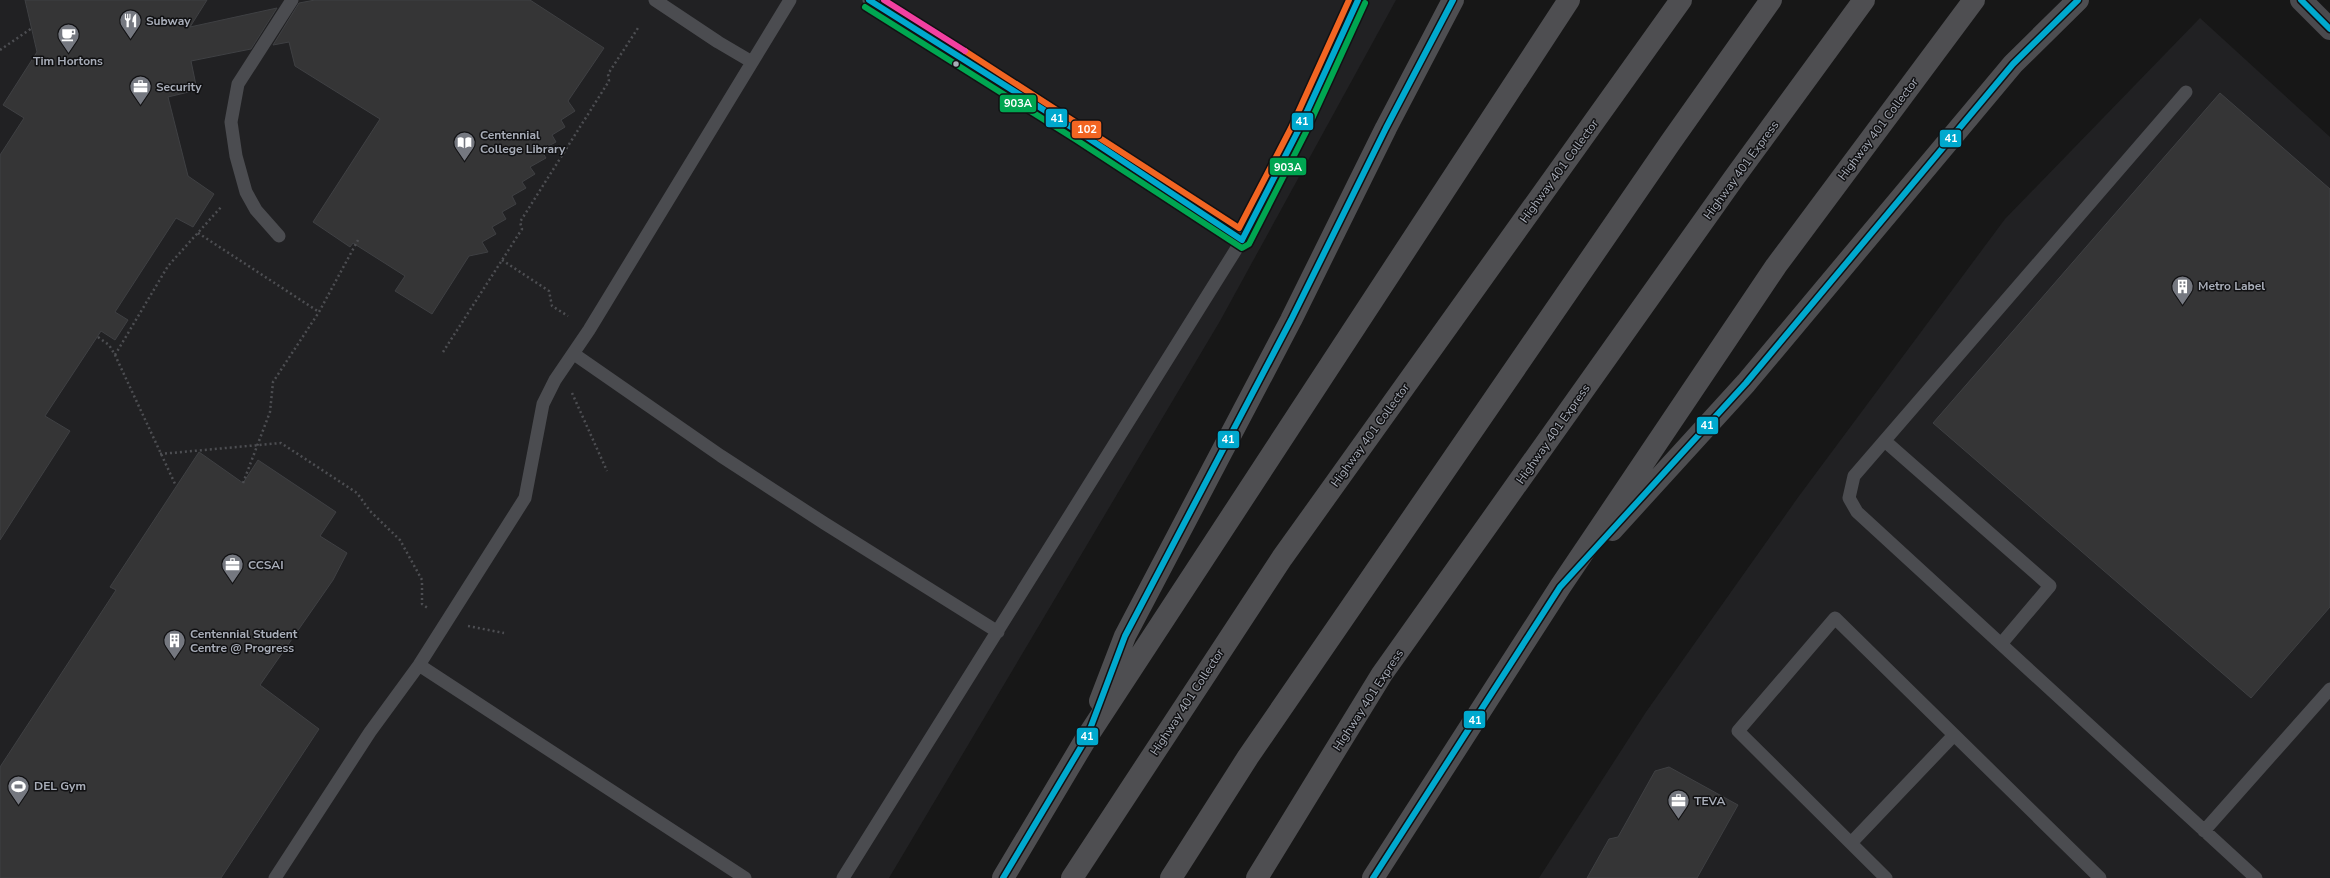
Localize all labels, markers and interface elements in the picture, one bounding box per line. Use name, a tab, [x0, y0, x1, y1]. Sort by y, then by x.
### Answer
restaurant icon: Subway	[118, 8, 144, 41]
place label: Subway	[146, 13, 191, 29]
cafe icon: Tim Hortons	[55, 21, 81, 54]
place label: Tim Hortons	[33, 53, 103, 69]
unlabelled marker	[951, 59, 961, 69]
office icon: Security	[127, 74, 153, 107]
street label: Highway 401 Collector	[1834, 74, 1922, 183]
place label: Security	[156, 79, 202, 95]
line badge: 903A	[999, 94, 1037, 113]
text: 903A	[1004, 96, 1033, 111]
line badge: 41	[1045, 108, 1068, 128]
text: 41	[1050, 111, 1064, 126]
line badge: 41	[1291, 112, 1314, 131]
text: 41	[1295, 114, 1309, 129]
street label: Highway 401 Collector	[1516, 115, 1602, 226]
street label: Highway 401 Express	[1700, 117, 1782, 223]
line badge: 102	[1071, 120, 1102, 139]
text: 102	[1077, 122, 1097, 137]
place label: Centennial College Library	[480, 127, 566, 157]
library icon: Centennial College Library	[451, 129, 477, 162]
line badge: 41	[1939, 129, 1962, 148]
text: 41	[1944, 131, 1958, 146]
line badge: 903A	[1269, 157, 1307, 176]
text: 903A	[1274, 160, 1303, 175]
building icon: Metro Label	[2169, 273, 2195, 306]
place label: Metro Label	[2198, 278, 2265, 294]
street label: Highway 401 Collector	[1327, 379, 1413, 490]
street label: Highway 401 Express	[1513, 381, 1594, 487]
line badge: 41	[1696, 416, 1719, 435]
text: 41	[1700, 418, 1714, 433]
line badge: 41	[1217, 430, 1240, 449]
text: 41	[1221, 432, 1235, 447]
office icon: CCSAI	[219, 552, 245, 585]
place label: CCSAI	[248, 557, 284, 573]
place label: Centennial Student Centre @ Progress	[190, 626, 298, 656]
building icon: Centennial Student Centre @ Progress	[161, 628, 187, 661]
street label: Highway 401 Collector	[1146, 645, 1228, 758]
street label: Highway 401 Express	[1329, 646, 1407, 754]
line badge: 41	[1463, 710, 1486, 729]
text: 41	[1468, 713, 1482, 728]
line badge: 41	[1076, 727, 1099, 746]
text: 41	[1080, 729, 1094, 744]
sports icon: DEL Gym	[6, 773, 32, 806]
place label: DEL Gym	[34, 778, 86, 794]
office icon: TEVA	[1665, 788, 1691, 821]
place label: TEVA	[1694, 793, 1725, 809]

